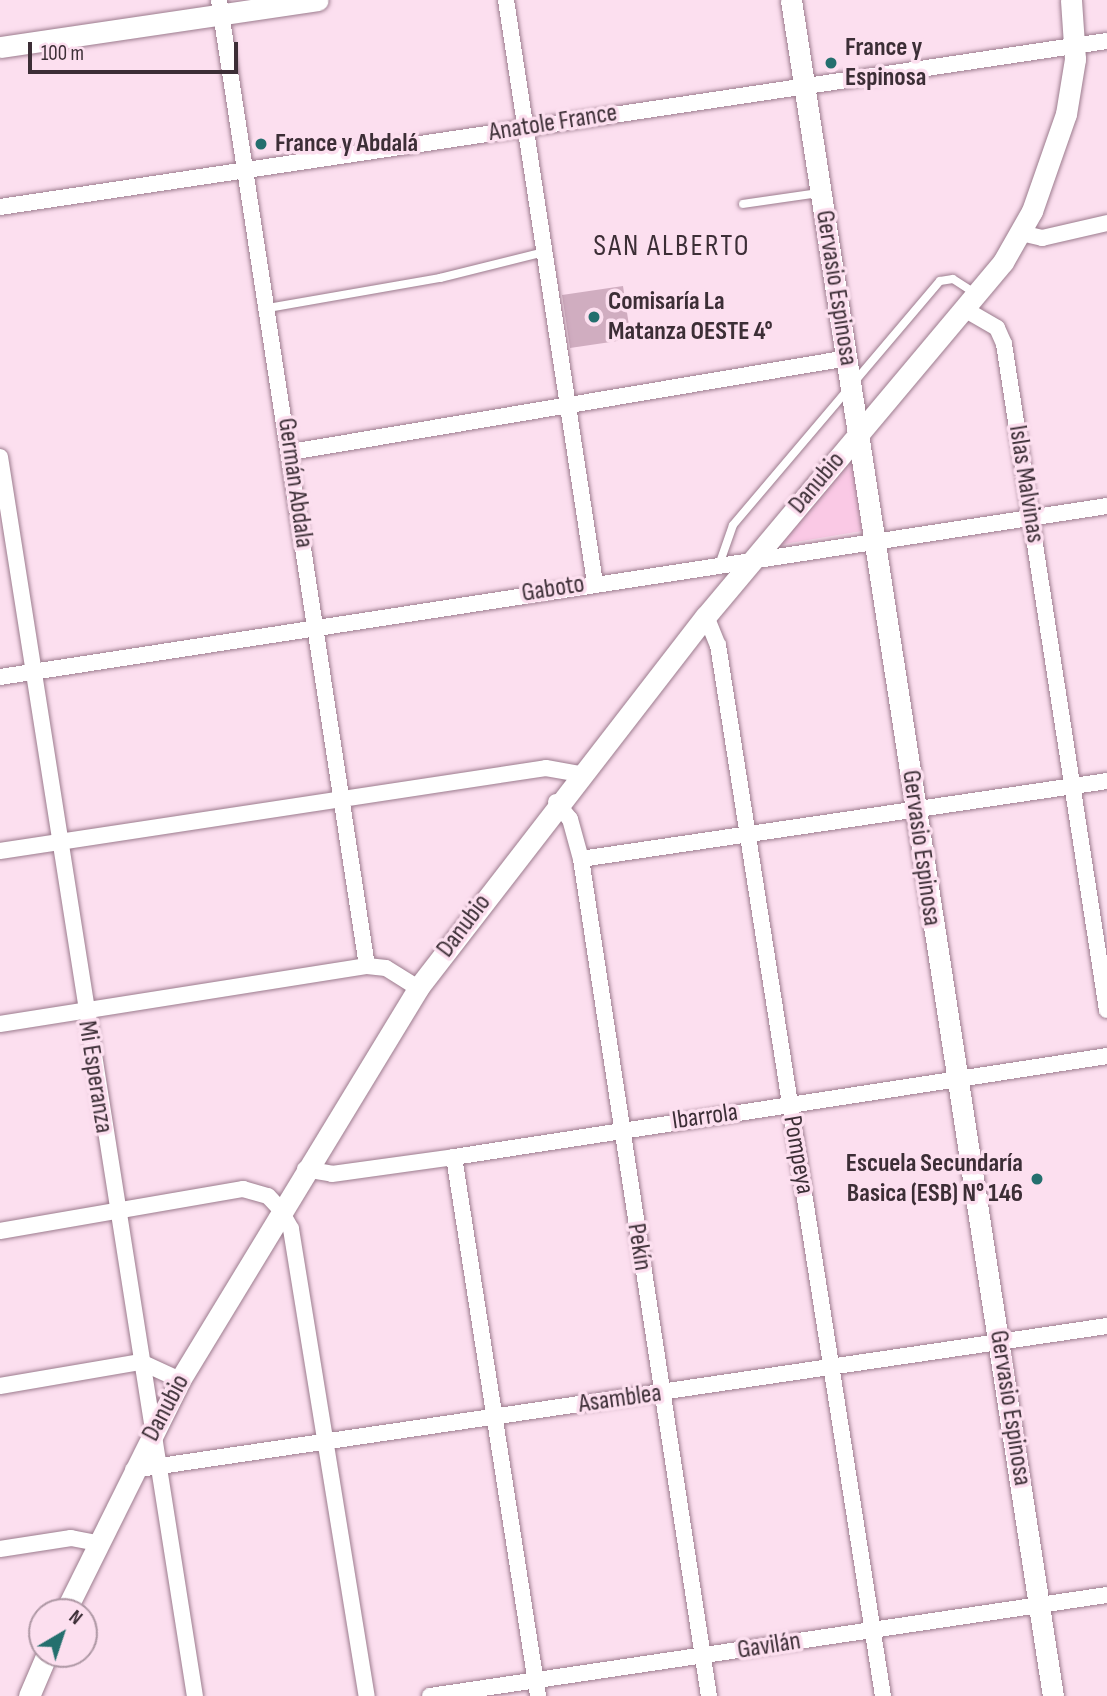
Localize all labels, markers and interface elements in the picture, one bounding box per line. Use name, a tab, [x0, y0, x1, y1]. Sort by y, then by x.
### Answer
scale bar	[32, 28, 242, 72]
place label: France y Espinosa	[845, 32, 926, 94]
text: 100 m	[41, 41, 84, 66]
marker: France y Espinosa	[823, 55, 839, 71]
street label: Anatole France	[487, 97, 619, 149]
place label: France y Abdalá	[275, 128, 418, 160]
marker: France y Abdalá	[253, 136, 269, 152]
street label: Gervasio Espinosa	[808, 208, 864, 368]
district label: SAN ALBERTO	[595, 228, 749, 264]
place label: Comisaría La Matanza OESTE 4°	[608, 286, 773, 348]
marker: Comisaría La Matanza OESTE 4°	[586, 309, 602, 325]
street label: Germán Abdala	[270, 416, 320, 550]
street label: Islas Malvinas	[1001, 423, 1051, 545]
street label: Danubio	[782, 446, 852, 520]
street label: Gaboto	[519, 569, 587, 609]
street label: Gervasio Espinosa	[895, 768, 947, 928]
street label: Danubio	[430, 888, 498, 964]
street label: Mi Esperanza	[71, 1019, 119, 1135]
street label: Ibarrola	[670, 1097, 740, 1137]
street label: Pompeya	[776, 1113, 820, 1197]
place label: Escuela Secundaría Basica (ESB) N° 146	[846, 1148, 1023, 1210]
marker: Escuela Secundaría Basica (ESB) N° 146	[1029, 1171, 1045, 1187]
street label: Pekín	[620, 1221, 658, 1273]
street label: Gervasio Espinosa	[982, 1328, 1038, 1488]
street label: Danubio	[136, 1369, 196, 1447]
street label: Asamblea	[577, 1378, 663, 1420]
north arrow	[28, 1598, 98, 1668]
text: N	[64, 1606, 86, 1630]
street label: Gavilán	[735, 1626, 803, 1666]

